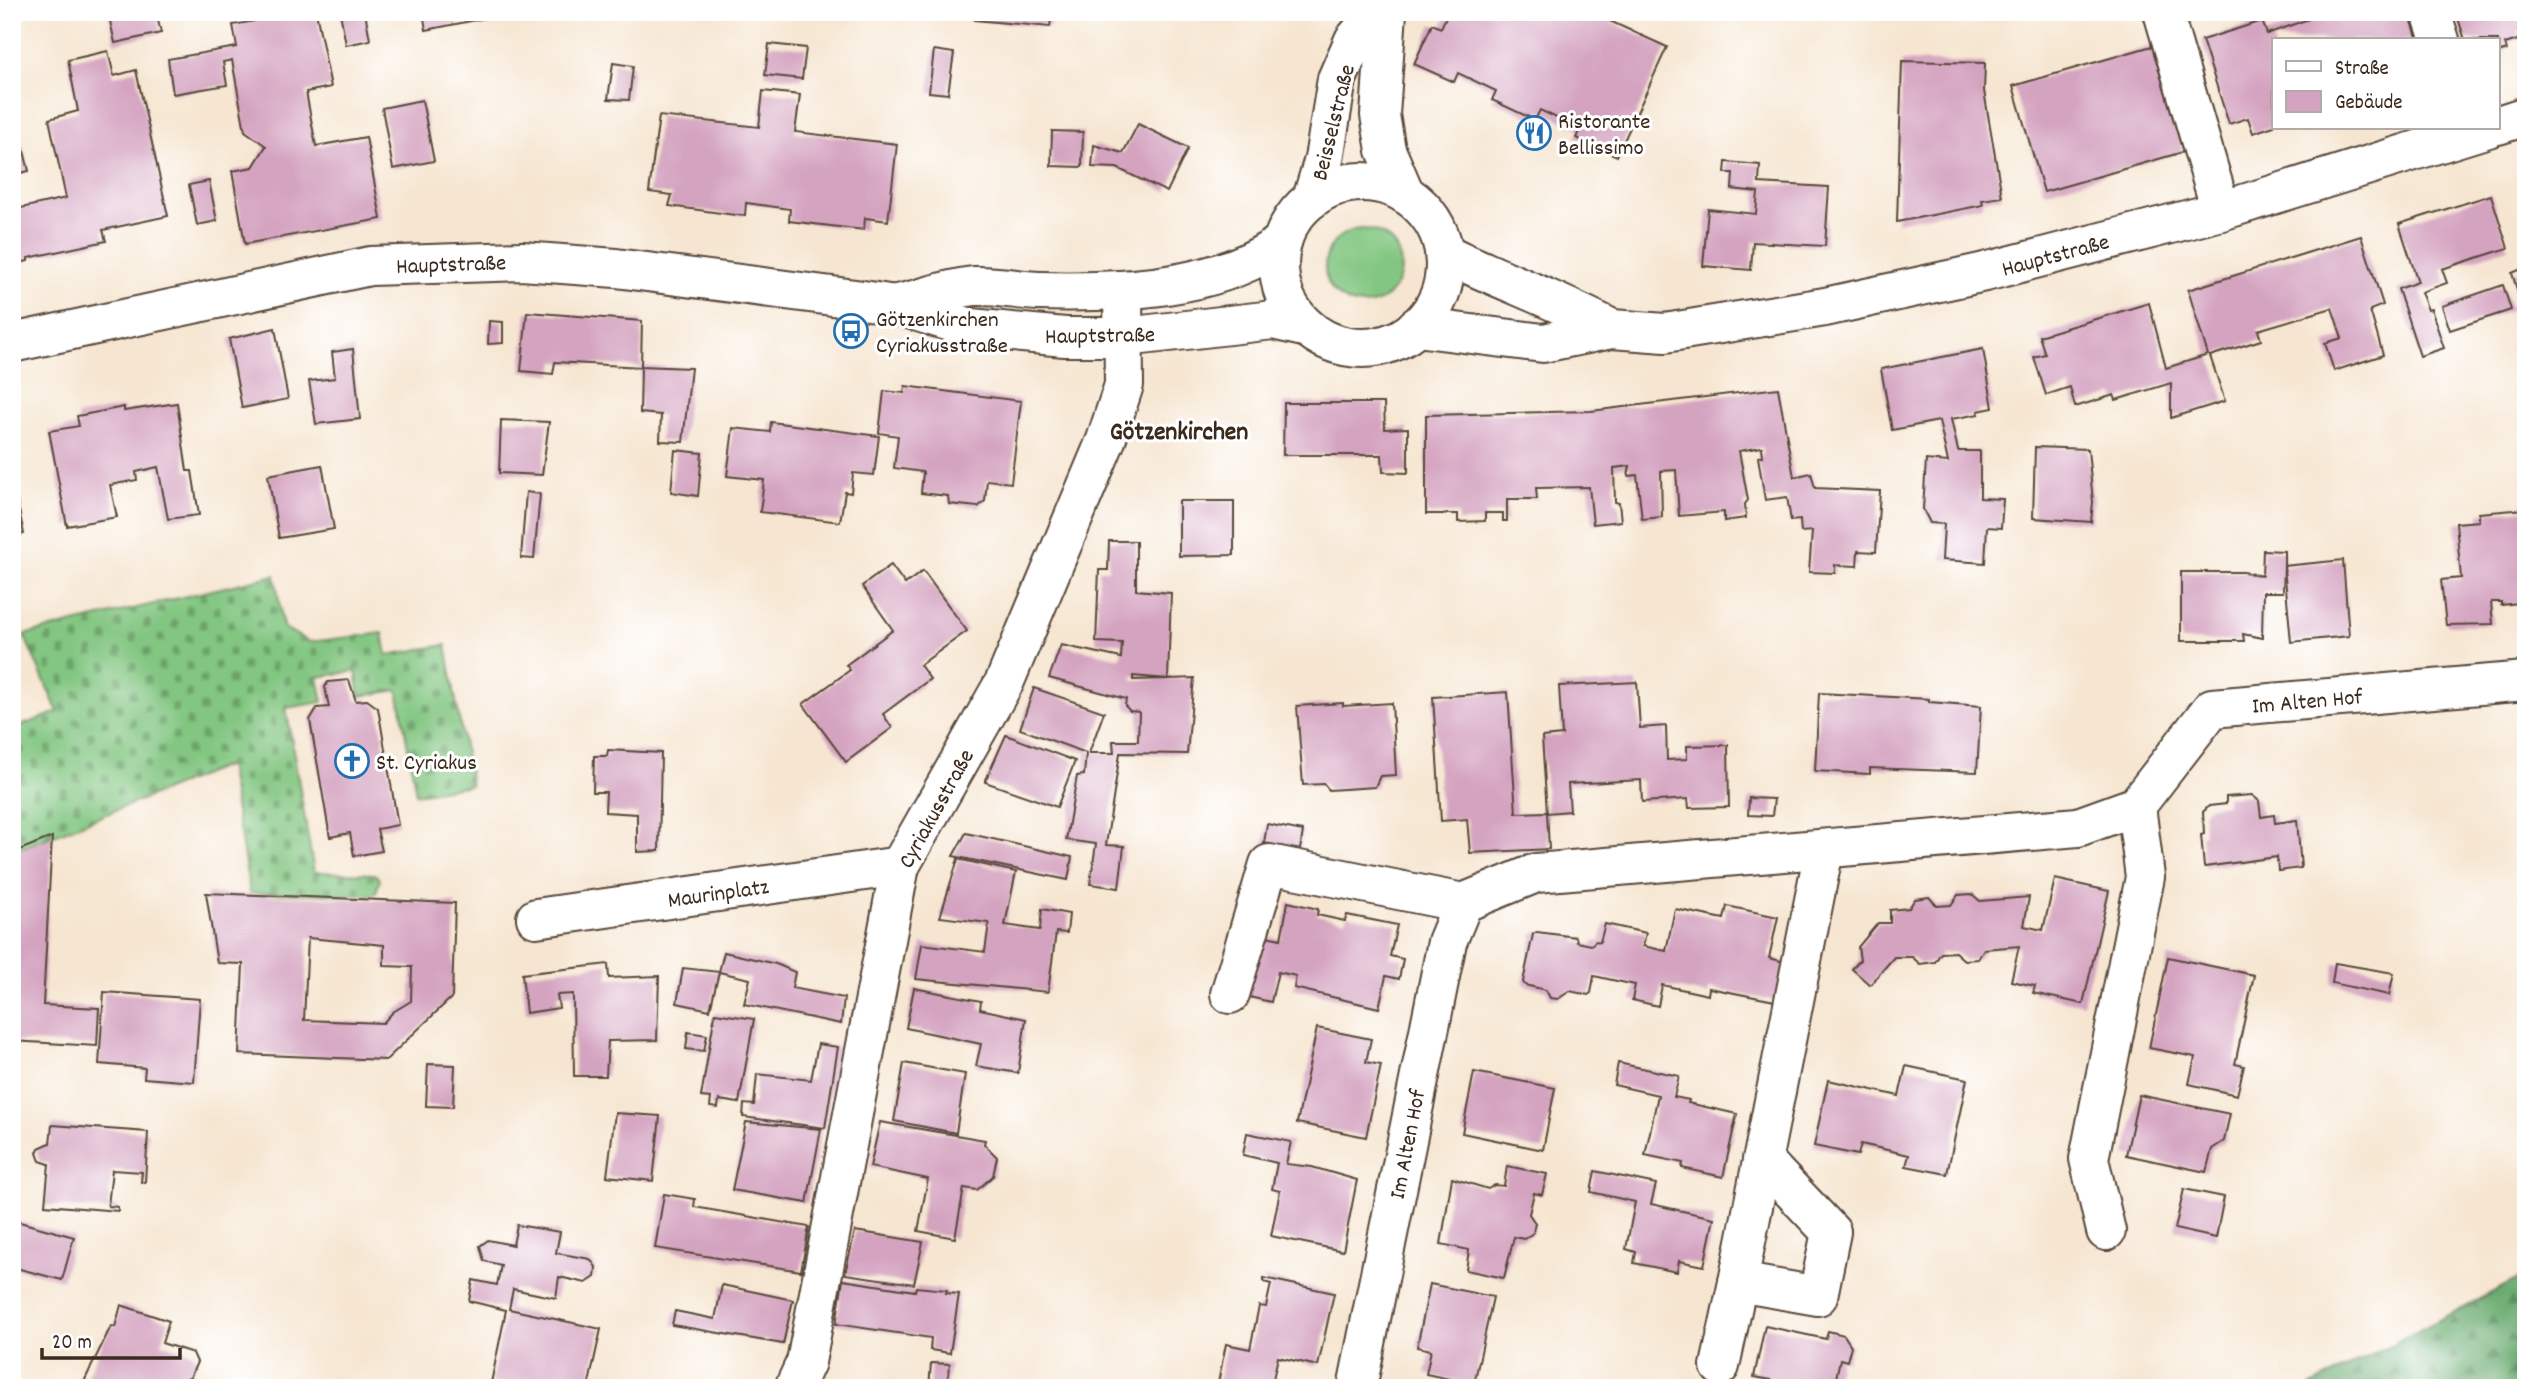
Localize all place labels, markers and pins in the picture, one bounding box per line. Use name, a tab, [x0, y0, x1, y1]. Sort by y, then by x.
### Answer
place label: Ristorante Bellissimo	[1558, 107, 1650, 166]
restaurant icon: Ristorante Bellissimo	[1515, 114, 1553, 152]
place label: Götzenkirchen Cyriakusstraße	[876, 305, 1008, 364]
bus stop icon: Götzenkirchen Cyriakusstraße	[832, 312, 870, 350]
church icon: St. Cyriakus	[333, 742, 371, 780]
place label: St. Cyriakus	[376, 748, 477, 781]

